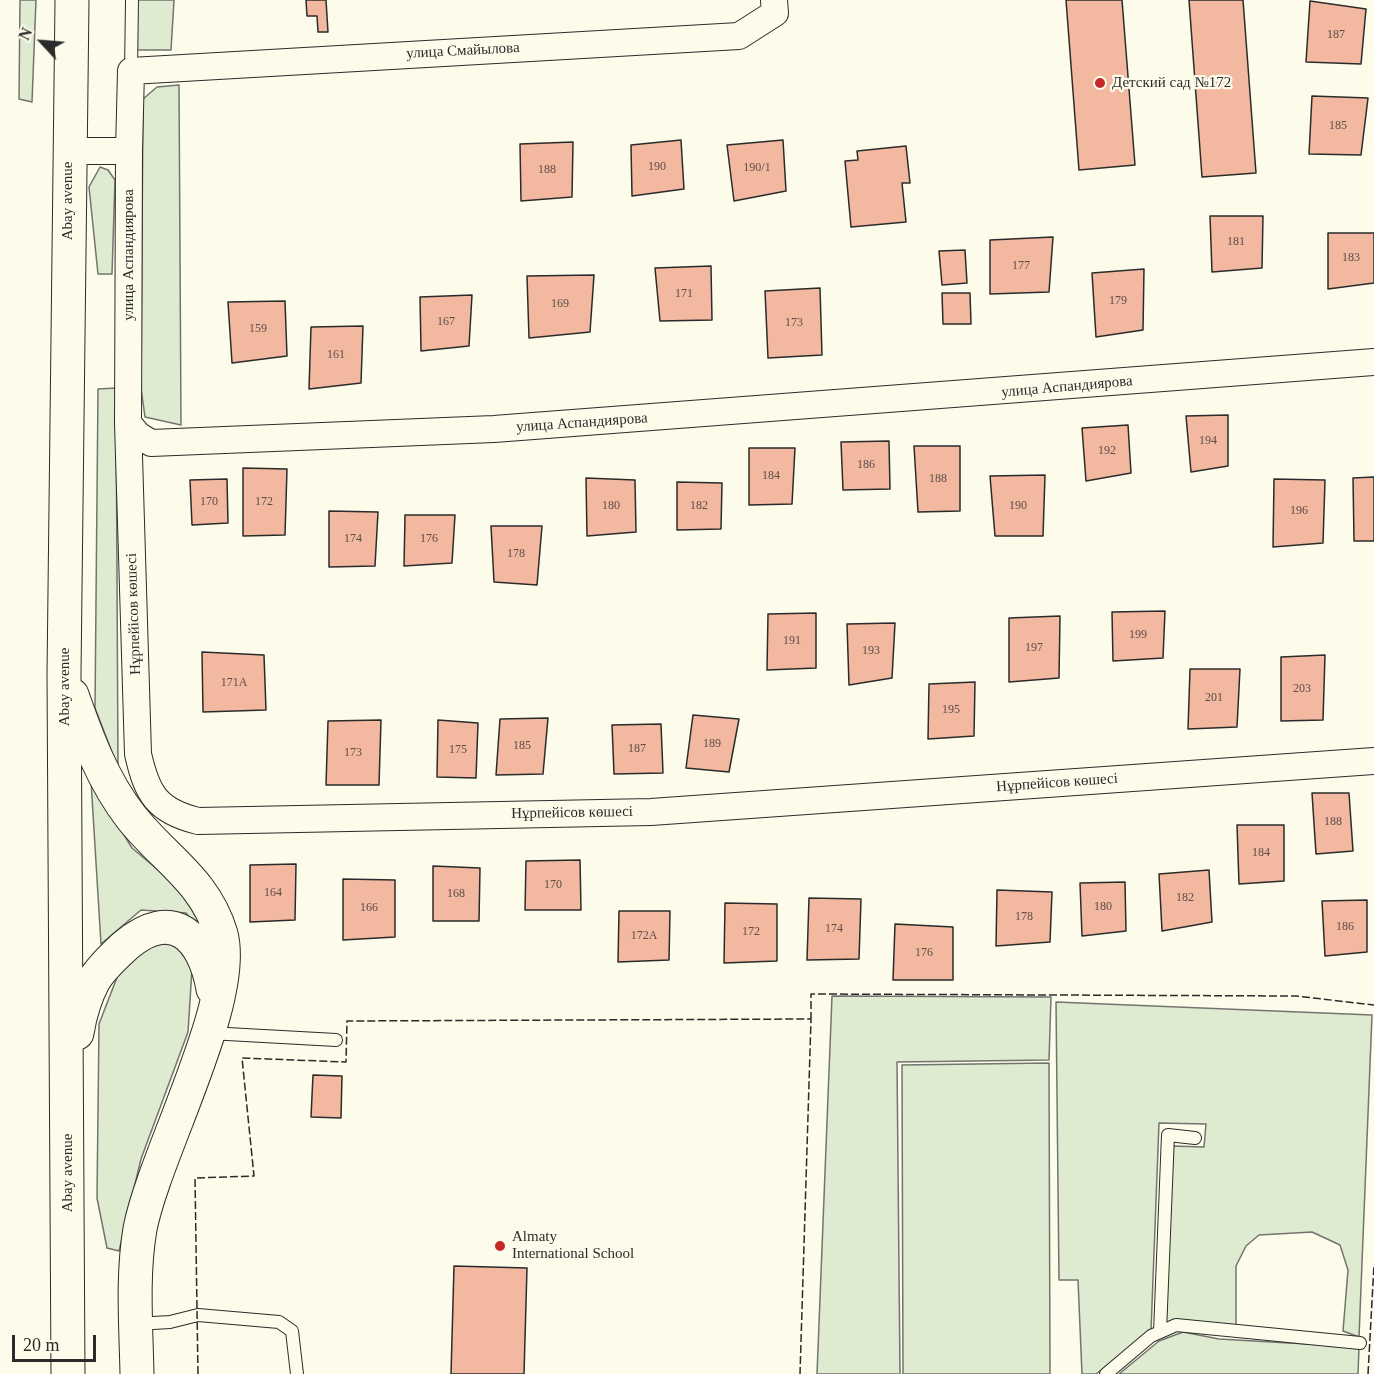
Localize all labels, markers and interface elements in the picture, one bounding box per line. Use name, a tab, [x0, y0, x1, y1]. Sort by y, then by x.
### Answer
north arrow	[12, 12, 72, 72]
text: N	[15, 25, 36, 43]
house number: 187	[1327, 28, 1345, 42]
street label: улица Смайылова	[406, 39, 520, 63]
place label: Детский сад №172	[1112, 74, 1231, 92]
marker: Детский сад №172	[1093, 76, 1107, 90]
house number: 185	[1329, 119, 1347, 133]
house number: 190	[648, 160, 666, 174]
house number: 190/1	[743, 161, 771, 175]
street label: Abay avenue	[59, 162, 77, 240]
house number: 188	[538, 163, 556, 177]
street label: улица Аспандиярова	[120, 189, 138, 321]
house number: 181	[1227, 235, 1245, 249]
house number: 183	[1342, 251, 1360, 265]
house number: 177	[1012, 259, 1030, 273]
house number: 171	[675, 287, 693, 301]
house number: 179	[1109, 294, 1127, 308]
house number: 169	[551, 297, 569, 311]
house number: 167	[437, 315, 455, 329]
house number: 173	[785, 316, 803, 330]
house number: 159	[249, 322, 267, 336]
house number: 161	[327, 348, 345, 362]
street label: улица Аспандиярова	[1001, 372, 1133, 402]
street label: улица Аспандиярова	[516, 409, 648, 437]
house number: 194	[1199, 434, 1217, 448]
house number: 192	[1098, 444, 1116, 458]
house number: 186	[857, 458, 875, 472]
house number: 184	[762, 469, 780, 483]
house number: 188	[929, 472, 947, 486]
house number: 170	[200, 495, 218, 509]
house number: 172	[255, 495, 273, 509]
house number: 180	[602, 499, 620, 513]
house number: 182	[690, 499, 708, 513]
house number: 190	[1009, 499, 1027, 513]
house number: 196	[1290, 504, 1308, 518]
house number: 174	[344, 532, 362, 546]
house number: 176	[420, 532, 438, 546]
house number: 178	[507, 547, 525, 561]
street label: Нұрпейісов көшесі	[123, 553, 145, 675]
house number: 199	[1129, 628, 1147, 642]
house number: 191	[783, 634, 801, 648]
house number: 197	[1025, 641, 1043, 655]
house number: 193	[862, 644, 880, 658]
street label: Abay avenue	[56, 648, 74, 726]
house number: 171А	[221, 676, 247, 690]
house number: 203	[1293, 682, 1311, 696]
house number: 201	[1205, 691, 1223, 705]
house number: 195	[942, 703, 960, 717]
house number: 189	[703, 737, 721, 751]
house number: 185	[513, 739, 531, 753]
house number: 187	[628, 742, 646, 756]
house number: 175	[449, 743, 467, 757]
house number: 173	[344, 746, 362, 760]
street label: Нұрпейісов көшесі	[996, 770, 1118, 796]
street label: Нұрпейісов көшесі	[511, 803, 633, 823]
house number: 188	[1324, 815, 1342, 829]
house number: 184	[1252, 846, 1270, 860]
house number: 170	[544, 878, 562, 892]
house number: 164	[264, 886, 282, 900]
house number: 168	[447, 887, 465, 901]
house number: 182	[1176, 891, 1194, 905]
house number: 180	[1094, 900, 1112, 914]
house number: 166	[360, 901, 378, 915]
house number: 178	[1015, 910, 1033, 924]
house number: 186	[1336, 920, 1354, 934]
house number: 174	[825, 922, 843, 936]
house number: 172	[742, 925, 760, 939]
house number: 172А	[631, 929, 657, 943]
house number: 176	[915, 946, 933, 960]
street label: Abay avenue	[59, 1134, 77, 1212]
place label: Almaty International School	[512, 1228, 634, 1263]
marker: Almaty International School	[493, 1239, 507, 1253]
scale bar	[15, 1323, 99, 1361]
text: 20 m	[23, 1335, 60, 1355]

